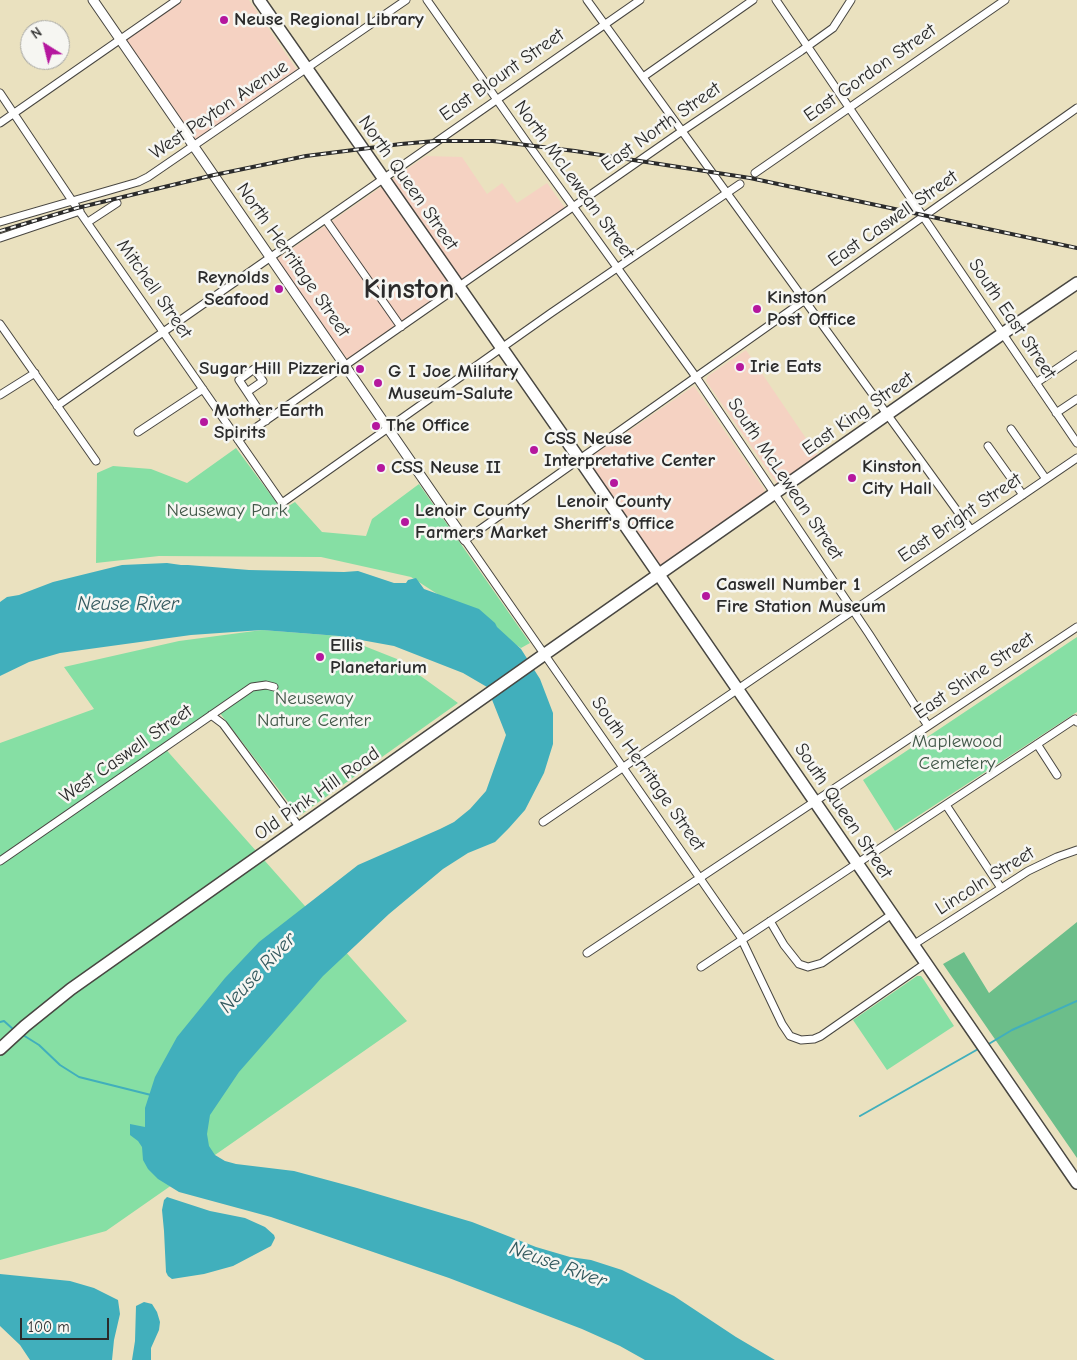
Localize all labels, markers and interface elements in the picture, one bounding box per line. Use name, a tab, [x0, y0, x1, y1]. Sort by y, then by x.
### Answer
place label: Neuse Regional Library	[234, 9, 424, 31]
marker: Neuse Regional Library	[218, 14, 230, 26]
street label: East Gordon Street	[800, 19, 940, 127]
north arrow	[20, 20, 70, 70]
text: N	[28, 24, 45, 43]
street label: East Blount Street	[435, 24, 569, 126]
street label: West Peyton Avenue	[146, 55, 292, 165]
street label: East North Street	[597, 77, 725, 177]
street label: North McLewean Street	[509, 96, 639, 264]
street label: North Queen Street	[353, 111, 463, 255]
street label: East Caswell Street	[824, 166, 962, 272]
street label: North Herritage Street	[231, 179, 355, 341]
street label: Mitchell Street	[111, 235, 197, 343]
street label: South East Street	[963, 254, 1061, 384]
place label: Reynolds Seafood	[197, 267, 269, 311]
district label: Kinston	[363, 273, 455, 307]
marker: Reynolds Seafood	[273, 283, 285, 295]
place label: Kinston Post Office	[767, 287, 856, 331]
marker: Kinston Post Office	[751, 303, 763, 315]
place label: Irie Eats	[750, 356, 821, 378]
place label: Sugar Hill Pizzeria	[199, 358, 350, 380]
place label: G I Joe Military Museum-Salute	[388, 361, 518, 405]
marker: Irie Eats	[734, 361, 746, 373]
marker: Sugar Hill Pizzeria	[354, 363, 366, 375]
street label: East King Street	[798, 367, 918, 461]
marker: G I Joe Military Museum-Salute	[372, 377, 384, 389]
street label: South McLewean Street	[722, 394, 848, 564]
place label: Mother Earth Spirits	[214, 400, 324, 444]
place label: The Office	[386, 415, 469, 437]
marker: Mother Earth Spirits	[198, 416, 210, 428]
marker: The Office	[370, 420, 382, 432]
place label: CSS Neuse Interpretative Center	[544, 428, 715, 472]
marker: CSS Neuse Interpretative Center	[528, 444, 540, 456]
place label: Kinston City Hall	[862, 456, 932, 500]
place label: CSS Neuse II	[391, 457, 501, 479]
marker: CSS Neuse II	[375, 462, 387, 474]
street label: East Bright Street	[894, 468, 1026, 568]
marker: Kinston City Hall	[846, 472, 858, 484]
marker: Lenoir County Sheriff's Office	[608, 477, 620, 489]
place label: Lenoir County Sheriff's Office	[554, 491, 674, 535]
park label: Neuseway Park	[166, 500, 288, 522]
place label: Lenoir County Farmers Market	[415, 500, 547, 544]
marker: Lenoir County Farmers Market	[399, 516, 411, 528]
place label: Caswell Number 1 Fire Station Museum	[716, 574, 886, 618]
marker: Caswell Number 1 Fire Station Museum	[700, 590, 712, 602]
water label: Neuse River	[77, 592, 179, 616]
street label: East Shine Street	[910, 627, 1038, 725]
place label: Ellis Planetarium	[330, 635, 427, 679]
marker: Ellis Planetarium	[314, 651, 326, 663]
park label: Neuseway Nature Center	[257, 688, 371, 732]
street label: South Herritage Street	[586, 692, 710, 856]
street label: West Caswell Street	[55, 700, 197, 808]
park label: Maplewood Cemetery	[912, 731, 1002, 775]
street label: South Queen Street	[789, 739, 897, 883]
street label: Old Pink Hill Road	[250, 742, 384, 846]
street label: Lincoln Street	[931, 842, 1039, 920]
water label: Neuse River	[215, 928, 301, 1018]
water label: Neuse River	[506, 1236, 610, 1294]
scale bar	[22, 1308, 111, 1340]
text: 100 m	[28, 1318, 70, 1336]

